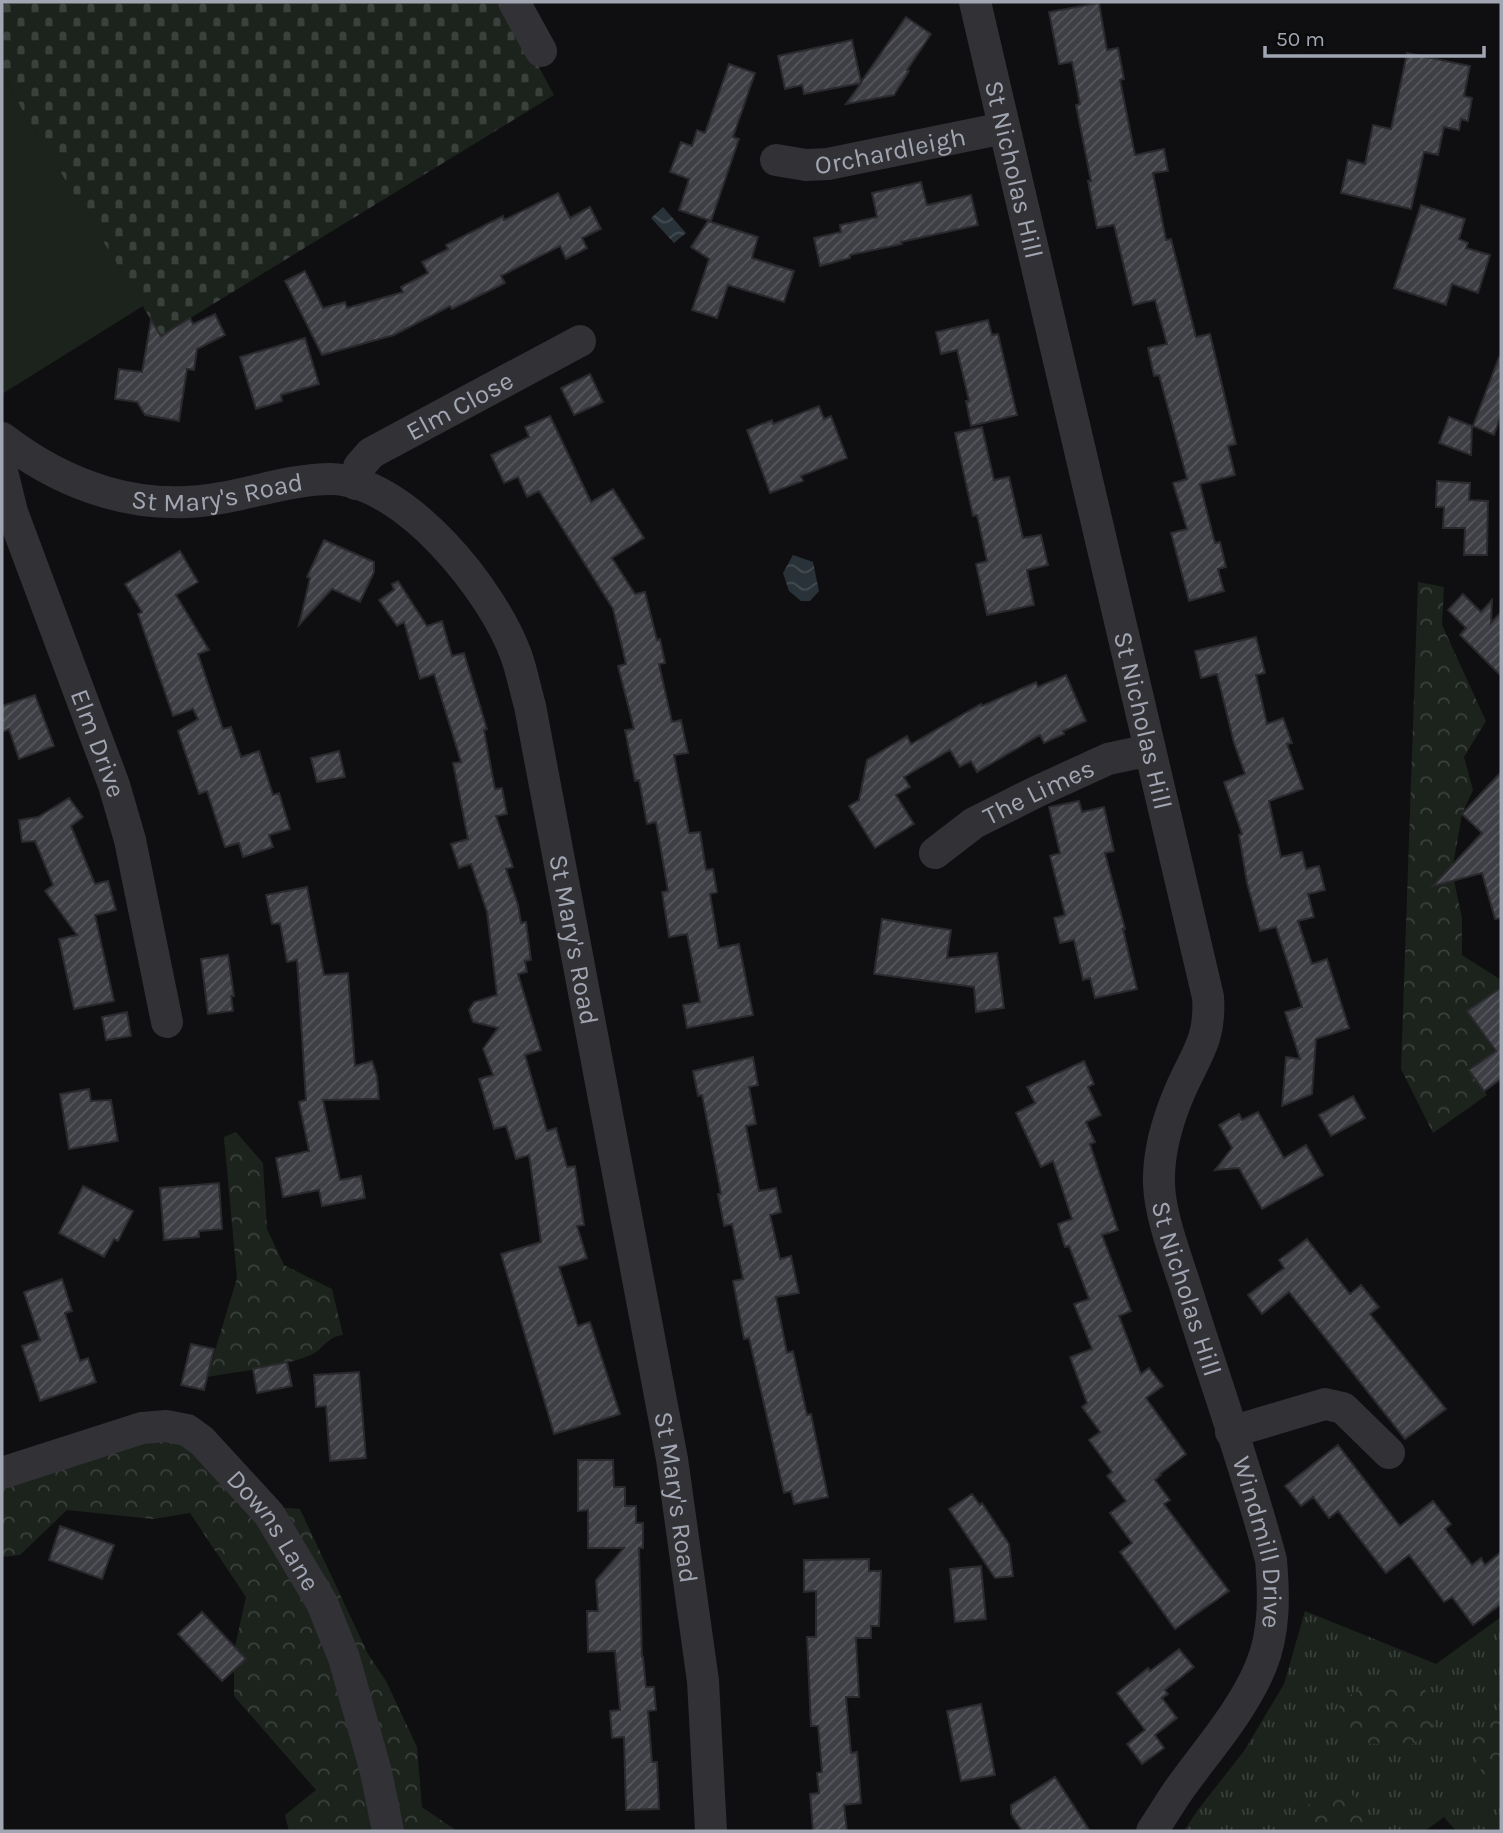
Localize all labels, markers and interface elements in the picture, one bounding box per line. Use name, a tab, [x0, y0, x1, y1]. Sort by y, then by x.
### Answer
scale bar	[1265, 14, 1484, 58]
text: 50 m	[1276, 27, 1325, 51]
street label: St Nicholas Hill	[978, 77, 1050, 261]
street label: Orchardleigh	[814, 121, 968, 180]
street label: Elm Close	[401, 364, 518, 447]
street label: St Mary's Road	[130, 466, 305, 518]
street label: St Nicholas Hill	[1107, 629, 1179, 813]
street label: Elm Drive	[64, 685, 132, 801]
street label: The Limes	[978, 752, 1099, 831]
street label: St Mary's Road	[543, 852, 605, 1027]
street label: St Nicholas Hill	[1145, 1198, 1229, 1380]
street label: St Mary's Road	[648, 1409, 705, 1585]
street label: Windmill Drive	[1226, 1453, 1288, 1630]
street label: Downs Lane	[220, 1463, 327, 1596]

